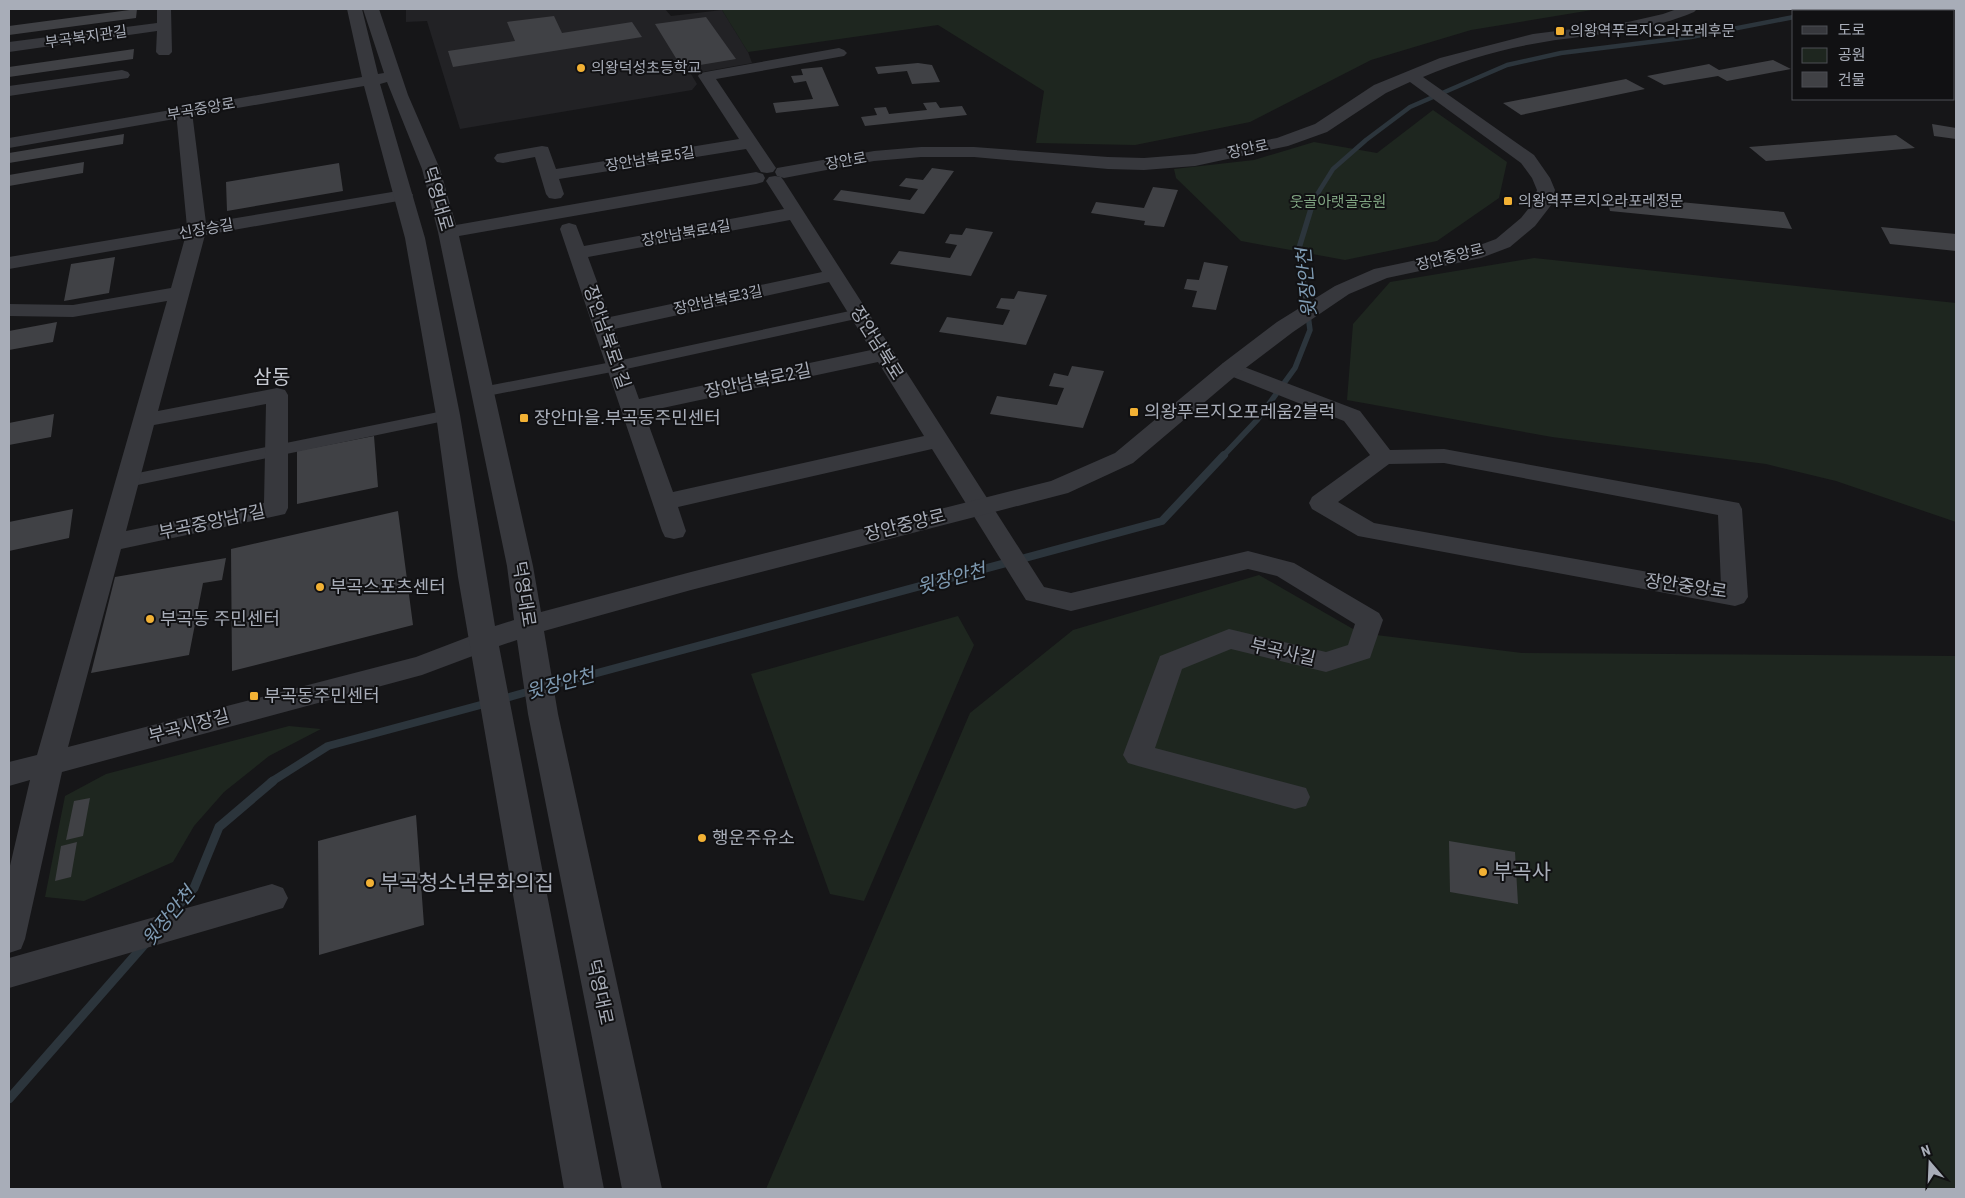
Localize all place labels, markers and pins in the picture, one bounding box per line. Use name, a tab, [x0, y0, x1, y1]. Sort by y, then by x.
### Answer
place label: 의왕역푸르지오라포레후문	[1570, 22, 1736, 40]
marker: 의왕역푸르지오라포레후문	[1554, 25, 1566, 37]
place label: 의왕덕성초등학교	[591, 59, 701, 77]
marker: 의왕덕성초등학교	[575, 62, 587, 74]
place label: 의왕역푸르지오라포레정문	[1518, 192, 1684, 210]
marker: 의왕역푸르지오라포레정문	[1502, 195, 1514, 207]
place label: 의왕푸르지오포레움2블럭	[1144, 401, 1335, 422]
marker: 의왕푸르지오포레움2블럭	[1128, 406, 1140, 418]
place label: 장안마을.부곡동주민센터	[534, 407, 721, 428]
marker: 장안마을.부곡동주민센터	[518, 412, 530, 424]
place label: 부곡스포츠센터	[330, 576, 446, 597]
marker: 부곡스포츠센터	[314, 581, 326, 593]
place label: 부곡동 주민센터	[160, 608, 280, 629]
marker: 부곡동 주민센터	[144, 613, 156, 625]
place label: 부곡동주민센터	[264, 685, 380, 706]
marker: 부곡동주민센터	[248, 690, 260, 702]
place label: 행운주유소	[712, 827, 795, 848]
marker: 행운주유소	[696, 832, 708, 844]
place label: 부곡사	[1493, 860, 1551, 884]
marker: 부곡사	[1477, 866, 1489, 878]
place label: 부곡청소년문화의집	[380, 871, 554, 895]
marker: 부곡청소년문화의집	[364, 877, 376, 889]

